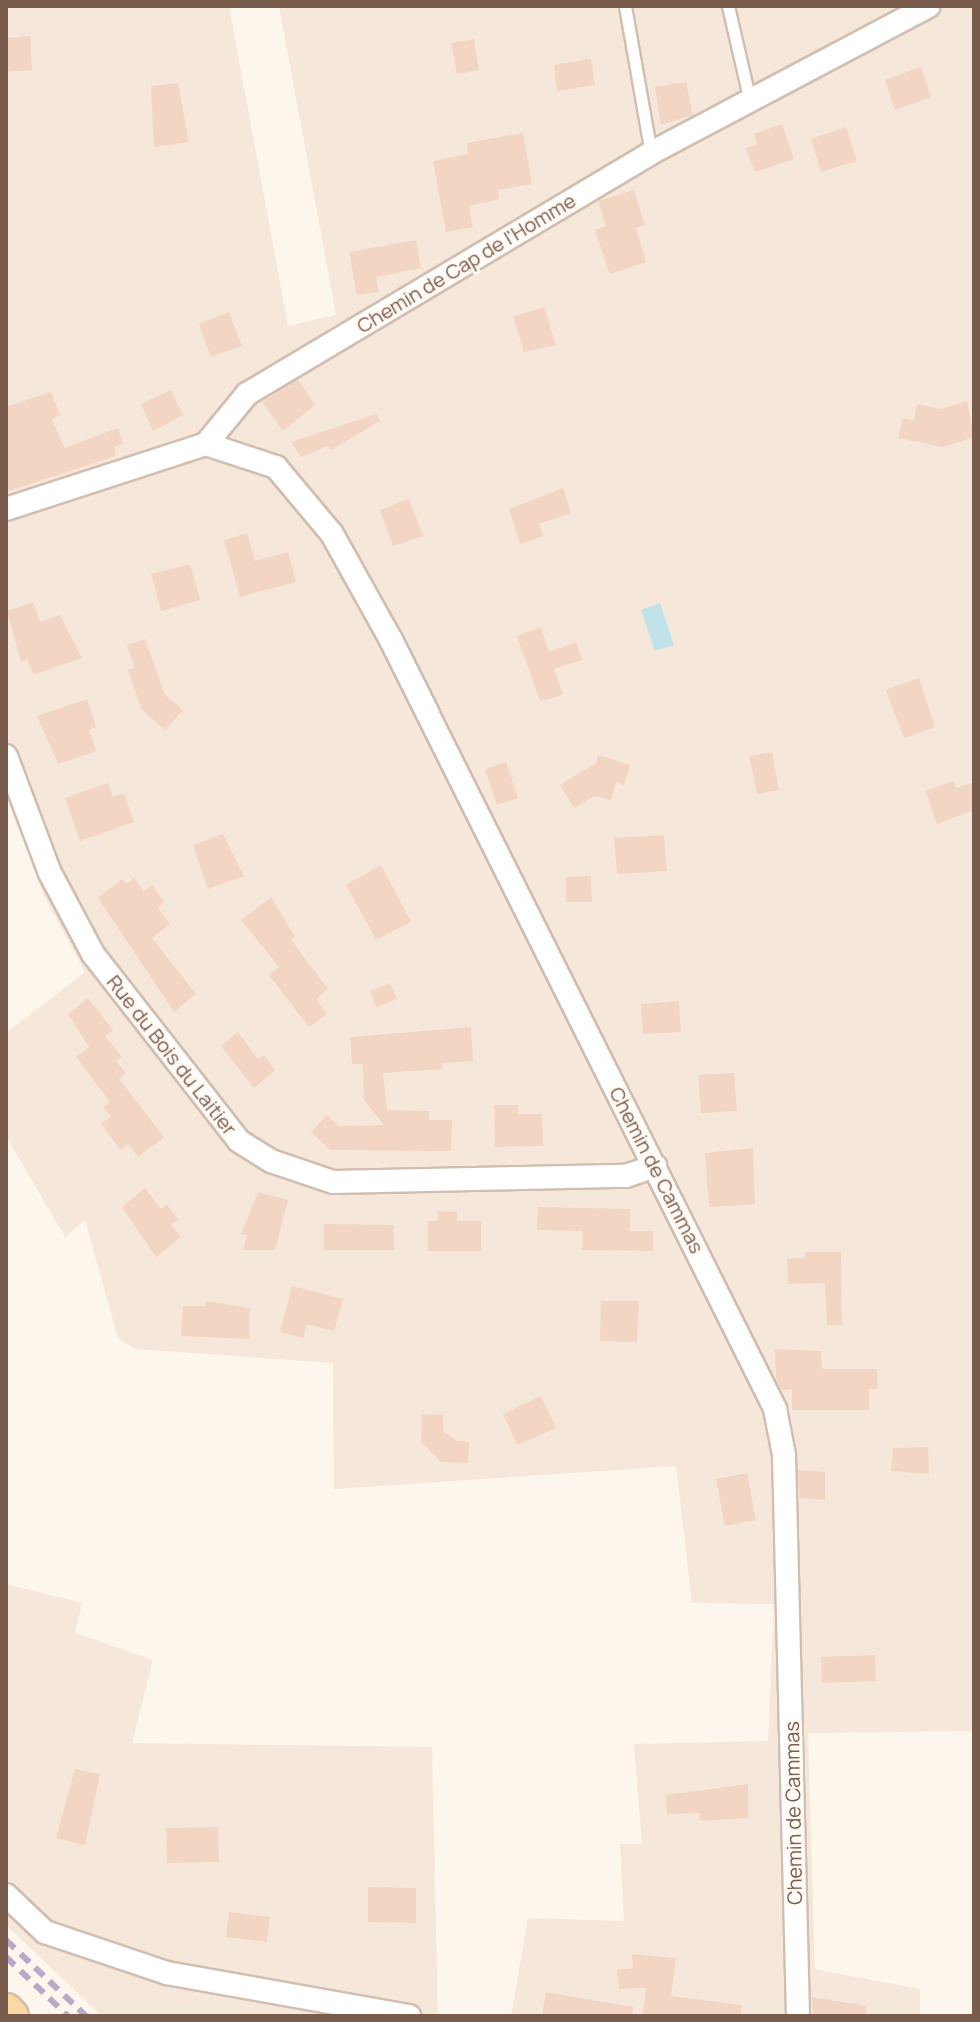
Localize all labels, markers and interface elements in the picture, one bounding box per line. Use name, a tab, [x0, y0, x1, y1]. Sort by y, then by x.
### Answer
street label: Chemin de Cap de l'Homme	[352, 188, 580, 338]
street label: Rue du Bois du Laitier	[102, 970, 242, 1140]
street label: Chemin de Cammas	[605, 1083, 709, 1257]
street label: Chemin de Cammas	[779, 1721, 807, 1905]

